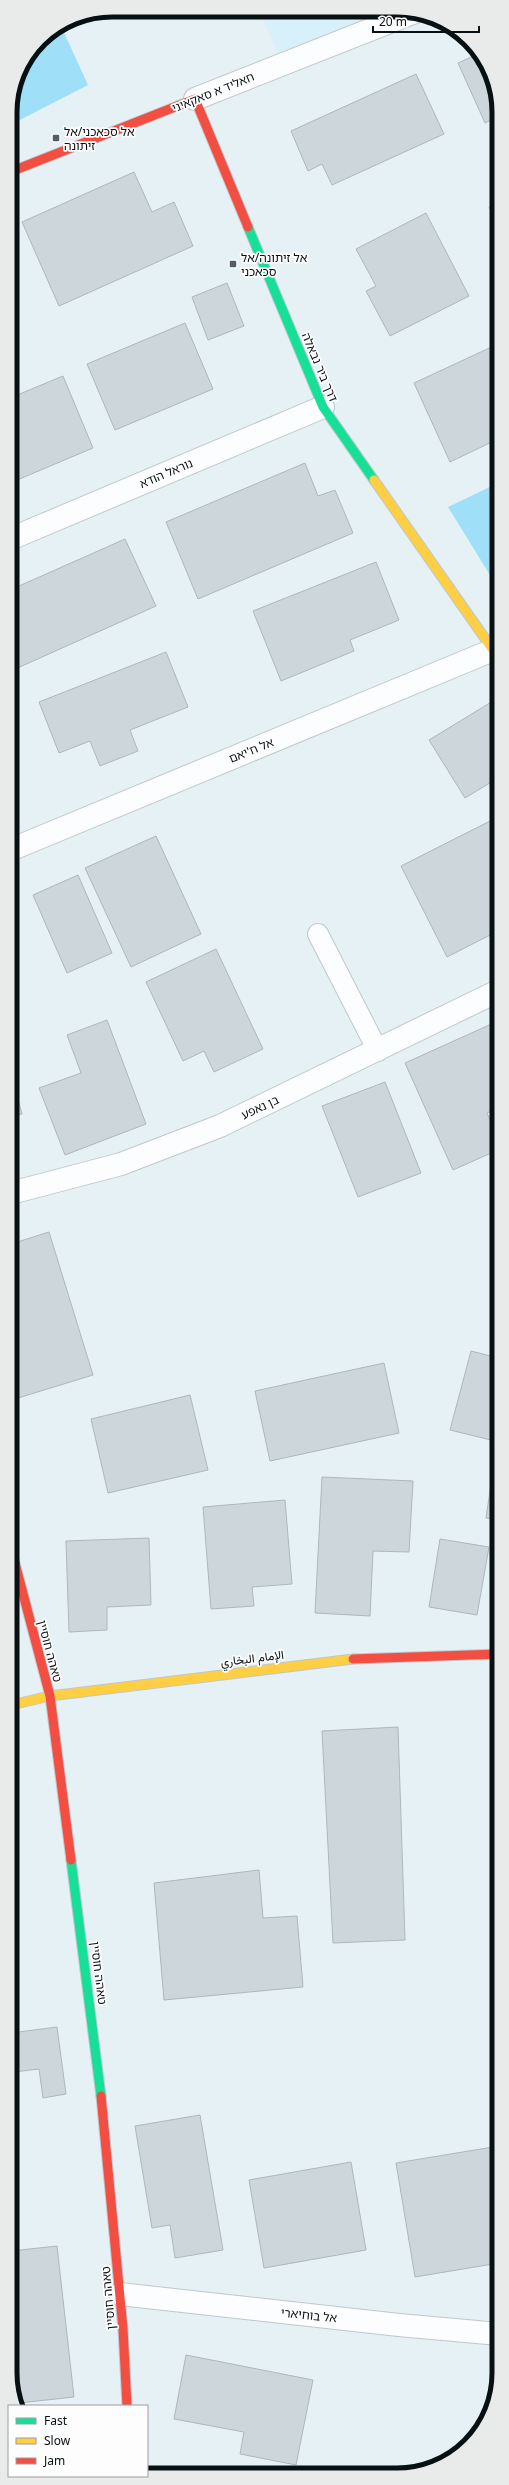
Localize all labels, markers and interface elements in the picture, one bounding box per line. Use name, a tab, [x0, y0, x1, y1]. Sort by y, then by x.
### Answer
scale bar	[373, 8, 479, 34]
text: 20 m	[379, 13, 407, 30]
street label: חאליד א סאקאיני	[169, 68, 257, 116]
place label: אל סכאכני/אל זיתונה	[64, 123, 135, 154]
marker: אל סכאכני/אל זיתונה	[51, 133, 61, 143]
place label: אל זיתונה/אל סכאכני	[241, 249, 308, 280]
marker: אל זיתונה/אל סכאכני	[228, 259, 238, 269]
street label: דרך ביר נבאלה	[298, 330, 342, 405]
street label: נוראל הודא	[137, 454, 195, 492]
street label: אל ח'יאם	[226, 733, 276, 767]
street label: בן נאפע	[238, 1091, 282, 1123]
street label: טאהה חוסיין	[34, 1618, 66, 1684]
street label: الإمام البخاري	[219, 1646, 285, 1672]
street label: טאהה חוסיין	[87, 1940, 111, 2006]
street label: טאהה חוסיין	[97, 2266, 119, 2330]
street label: אל בוחיארי	[280, 2304, 338, 2326]
legend	[8, 2405, 148, 2477]
text: Fast	[44, 2412, 68, 2429]
text: Slow	[44, 2432, 71, 2449]
text: Jam	[43, 2452, 65, 2469]

